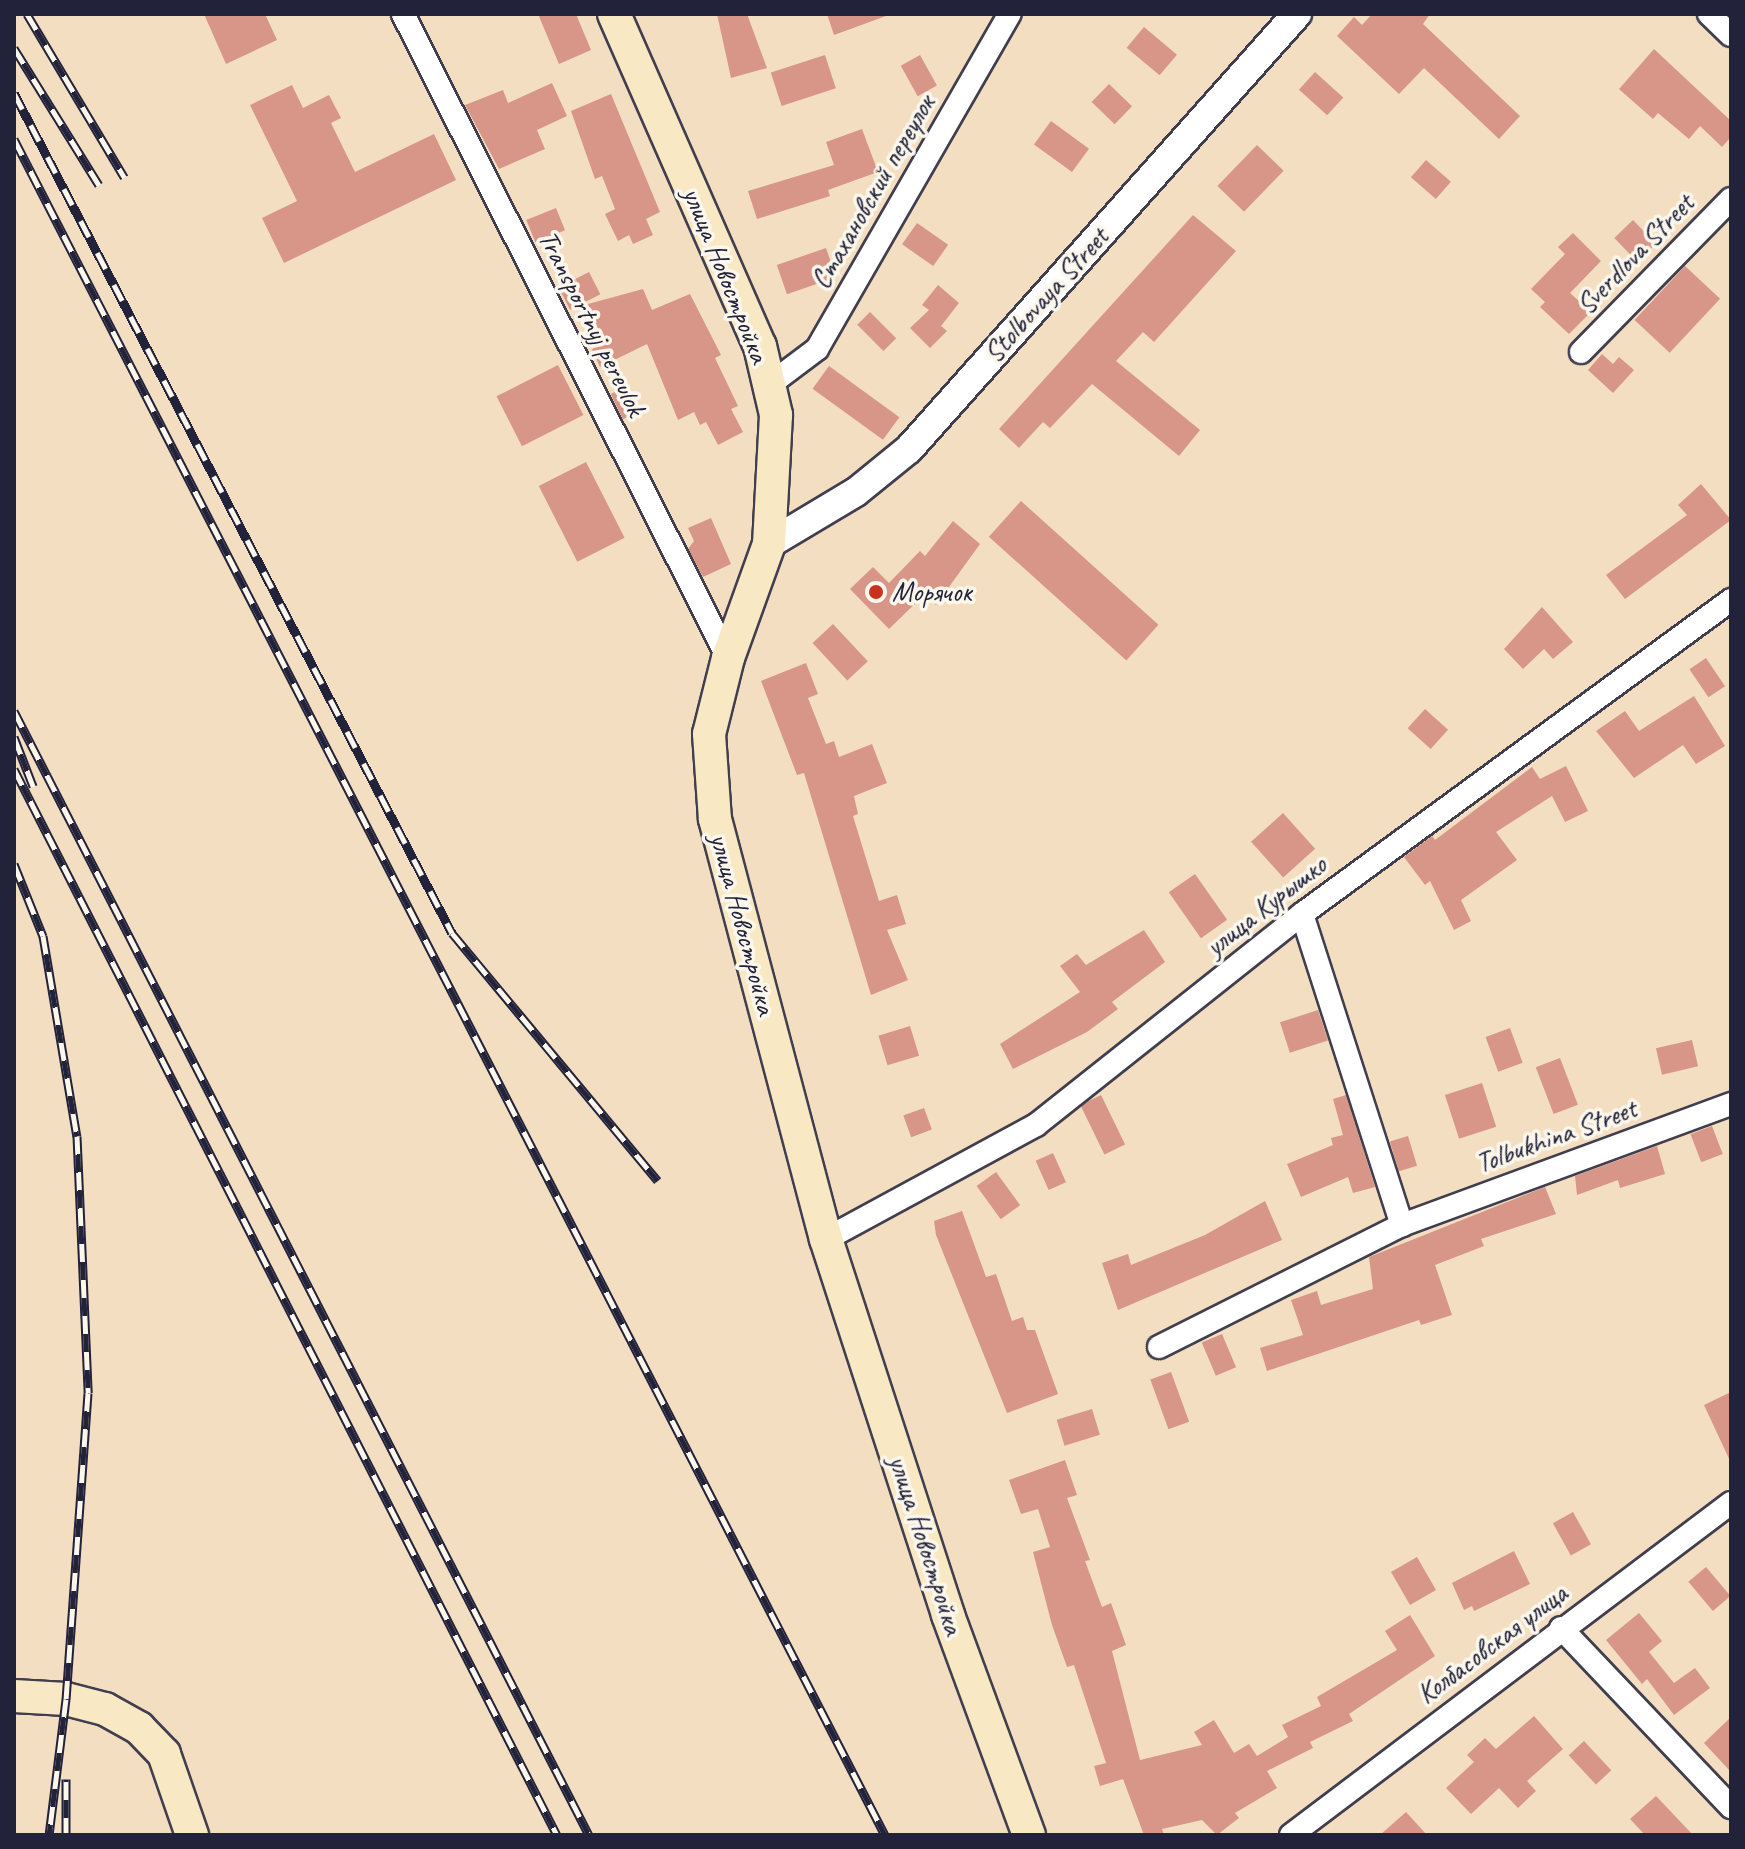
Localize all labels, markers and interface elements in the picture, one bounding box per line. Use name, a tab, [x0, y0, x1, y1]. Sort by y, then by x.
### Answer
street label: Стахановский переулок	[804, 89, 942, 295]
street label: улица Новостройка	[676, 183, 776, 367]
street label: Sverdlova Street	[1569, 187, 1701, 321]
street label: Stolbovaya Street	[977, 220, 1115, 370]
street label: Transportnyj pereulok	[531, 225, 653, 421]
place label: Морячок	[892, 575, 972, 609]
marker: Морячок	[867, 583, 885, 601]
street label: улица Новостройка	[703, 830, 783, 1018]
street label: улица Курышко	[1199, 849, 1333, 963]
street label: Tolbukhina Street	[1471, 1091, 1641, 1181]
street label: улица Новостройка	[881, 1452, 971, 1638]
street label: Колбасовская улица	[1410, 1576, 1574, 1712]

